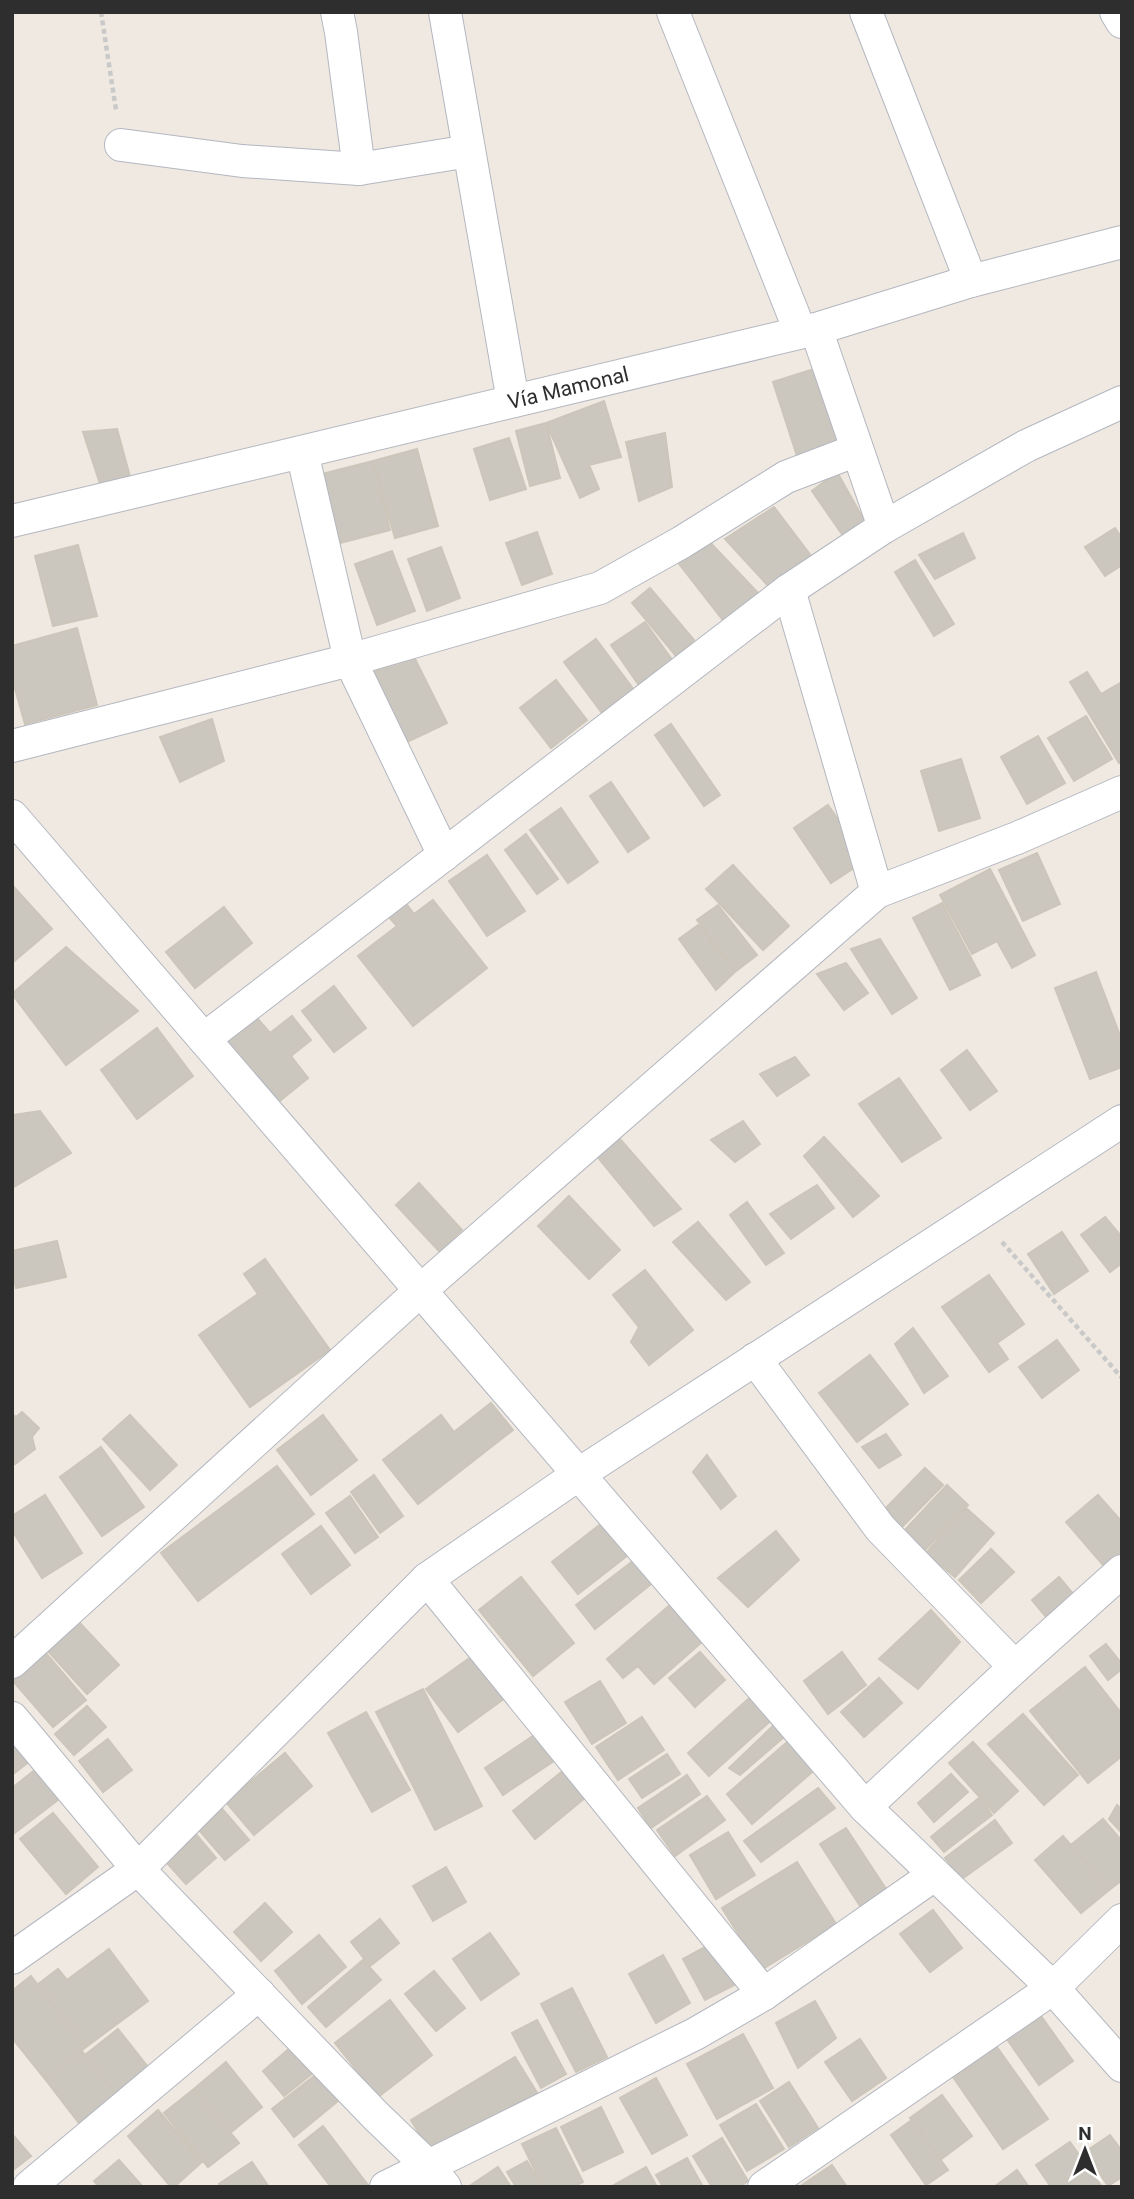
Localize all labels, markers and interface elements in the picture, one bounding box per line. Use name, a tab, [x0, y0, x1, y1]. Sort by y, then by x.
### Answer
street label: Vía Mamonal	[505, 362, 631, 414]
north arrow	[1050, 2115, 1120, 2185]
text: N	[1078, 2122, 1092, 2145]

